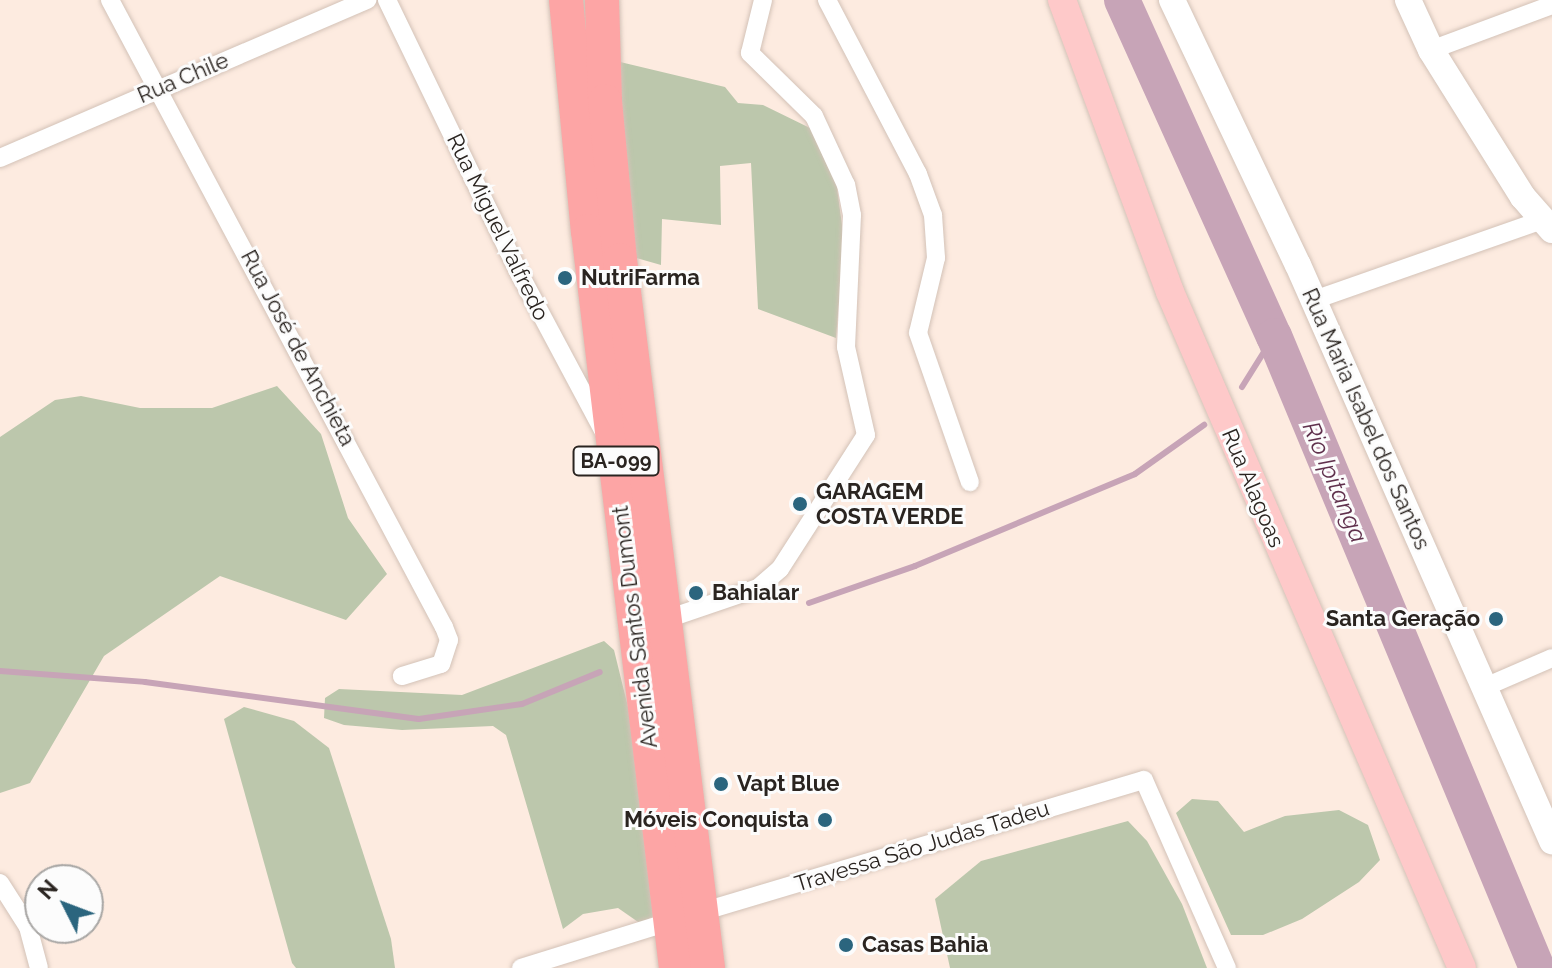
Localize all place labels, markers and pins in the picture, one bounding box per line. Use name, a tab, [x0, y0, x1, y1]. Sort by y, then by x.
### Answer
place label: NutriFarma	[581, 265, 700, 291]
marker: NutriFarma	[556, 269, 574, 287]
place label: GARAGEM COSTA VERDE	[816, 478, 965, 530]
marker: GARAGEM COSTA VERDE	[791, 495, 809, 513]
place label: Bahialar	[712, 580, 799, 606]
marker: Bahialar	[687, 584, 705, 602]
place label: Santa Geração	[1326, 606, 1480, 632]
marker: Santa Geração	[1487, 610, 1505, 628]
place label: Vapt Blue	[737, 771, 839, 797]
marker: Vapt Blue	[712, 775, 730, 793]
place label: Móveis Conquista	[624, 807, 809, 833]
marker: Móveis Conquista	[816, 811, 834, 829]
place label: Casas Bahia	[862, 932, 988, 958]
marker: Casas Bahia	[837, 936, 855, 954]

